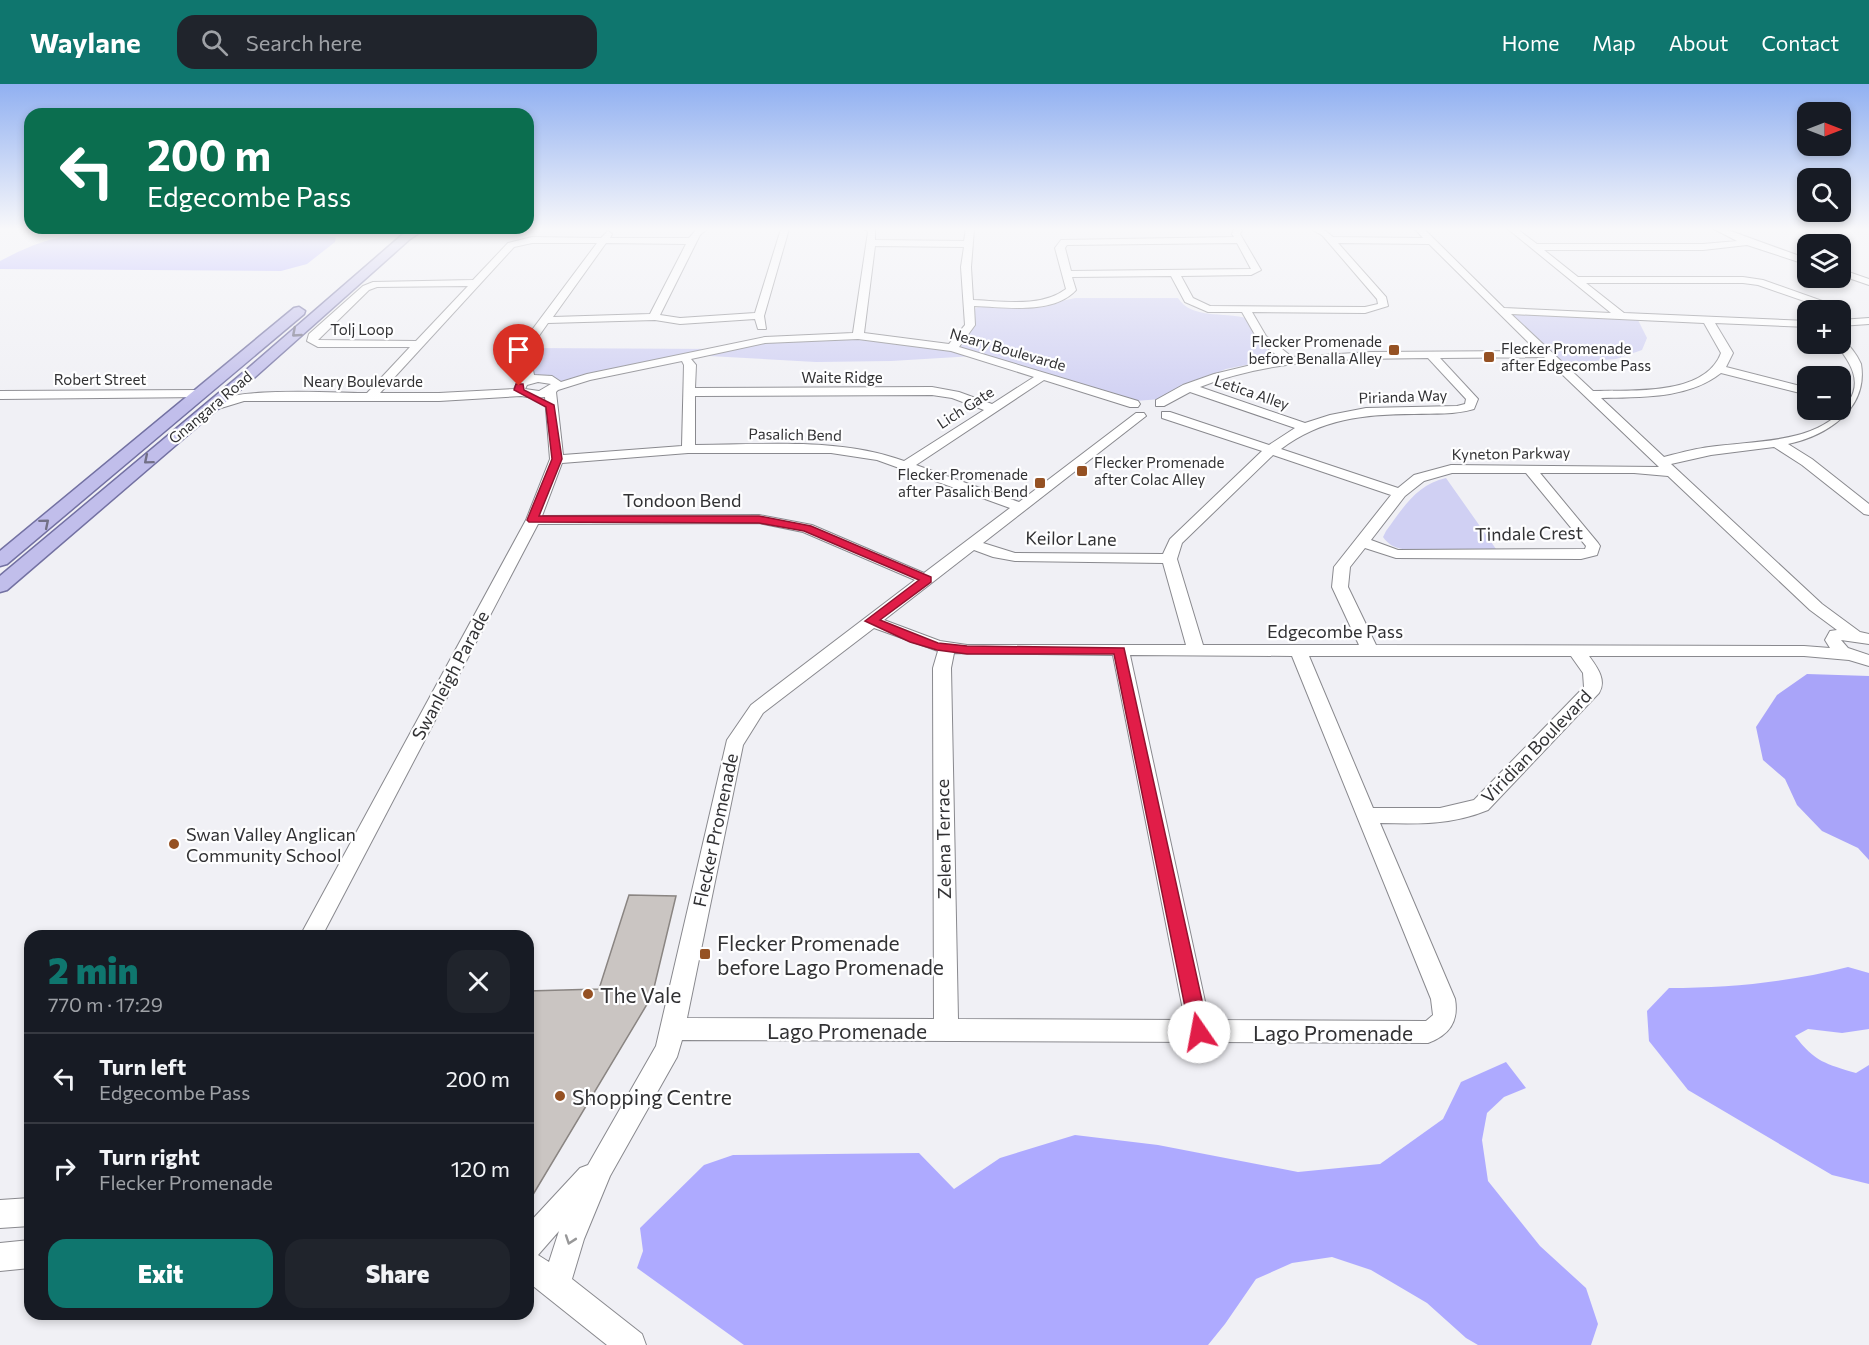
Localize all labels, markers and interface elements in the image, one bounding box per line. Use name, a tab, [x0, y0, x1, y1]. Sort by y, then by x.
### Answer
search box	[177, 15, 597, 69]
text: Waylane	[30, 25, 141, 59]
icon: search	[198, 26, 231, 59]
text: Search here	[246, 29, 362, 56]
text: Home	[1502, 30, 1559, 55]
text: Map	[1592, 30, 1636, 55]
text: About	[1669, 30, 1728, 55]
text: Contact	[1761, 30, 1839, 55]
north arrow	[1797, 102, 1851, 156]
map controls	[1797, 102, 1851, 420]
text: 200 m	[147, 128, 271, 180]
icon: left	[48, 132, 126, 210]
button: search	[1797, 168, 1851, 222]
text: Edgecombe Pass	[147, 180, 351, 213]
button: layers	[1797, 234, 1851, 288]
button: +	[1797, 300, 1851, 354]
street label: Tolj Loop	[330, 320, 394, 338]
pin	[493, 324, 544, 386]
street label: Neary Boulevarde	[948, 324, 1068, 374]
one-way arrow	[292, 326, 303, 337]
place label: Flecker Promenade before Benalla Alley	[1248, 332, 1382, 367]
icon: arrive	[502, 333, 535, 366]
place label: Flecker Promenade after Edgecombe Pass	[1501, 339, 1651, 374]
marker: Flecker Promenade before Benalla Alley	[1387, 343, 1401, 357]
marker: Flecker Promenade after Edgecombe Pass	[1482, 350, 1496, 364]
button: −	[1797, 366, 1851, 420]
street label: Gnangara Road	[165, 367, 255, 447]
street label: Waite Ridge	[801, 368, 883, 386]
street label: Robert Street	[54, 370, 146, 388]
street label: Letica Alley	[1212, 371, 1292, 413]
street label: Neary Boulevarde	[303, 372, 423, 390]
street label: Lich Gate	[933, 382, 997, 432]
street label: Pirianda Way	[1358, 385, 1448, 407]
street label: Pasalich Bend	[748, 424, 842, 444]
street label: Kyneton Parkway	[1451, 443, 1571, 463]
one-way arrow	[144, 453, 155, 464]
place label: Flecker Promenade after Colac Alley	[1094, 453, 1225, 488]
marker: Flecker Promenade after Colac Alley	[1075, 464, 1089, 478]
place label: Flecker Promenade after Pasalich Bend	[898, 465, 1028, 500]
marker: Flecker Promenade after Pasalich Bend	[1033, 476, 1047, 490]
street label: Tondoon Bend	[623, 489, 741, 511]
one-way arrow	[38, 519, 49, 530]
street label: Tindale Crest	[1475, 521, 1583, 545]
street label: Keilor Lane	[1025, 526, 1117, 550]
street label: Swanleigh Parade	[407, 607, 493, 743]
street label: Edgecombe Pass	[1267, 620, 1403, 642]
street label: Viridian Boulevard	[1476, 685, 1596, 807]
street label: Flecker Promenade	[688, 751, 742, 909]
street label: Zelena Terrace	[931, 779, 955, 899]
place label: Swan Valley Anglican Community School	[186, 823, 356, 866]
marker: Swan Valley Anglican Community School	[167, 837, 181, 851]
place label: Flecker Promenade before Lago Promenade	[717, 930, 944, 979]
text: 2 min	[48, 947, 138, 991]
marker: Flecker Promenade before Lago Promenade	[698, 947, 712, 961]
button: close	[447, 950, 510, 1013]
place label: The Vale	[600, 982, 681, 1007]
marker: The Vale	[581, 987, 595, 1001]
text: 770 m · 17:29	[48, 992, 163, 1016]
position arrow	[1167, 1000, 1231, 1064]
street label: Lago Promenade	[767, 1018, 927, 1043]
street label: Lago Promenade	[1253, 1020, 1413, 1045]
text: Turn left	[99, 1053, 186, 1080]
icon: left	[48, 1062, 81, 1095]
text: 200 m	[446, 1065, 510, 1092]
text: Edgecombe Pass	[99, 1080, 250, 1104]
place label: Shopping Centre	[572, 1084, 732, 1109]
marker: Shopping Centre	[553, 1089, 567, 1103]
text: Turn right	[99, 1143, 200, 1170]
icon: right	[48, 1152, 81, 1185]
text: 120 m	[451, 1155, 510, 1182]
text: Flecker Promenade	[99, 1170, 273, 1194]
one-way arrow	[564, 1234, 577, 1245]
button: Exit	[48, 1239, 273, 1308]
button: Share	[285, 1239, 510, 1308]

